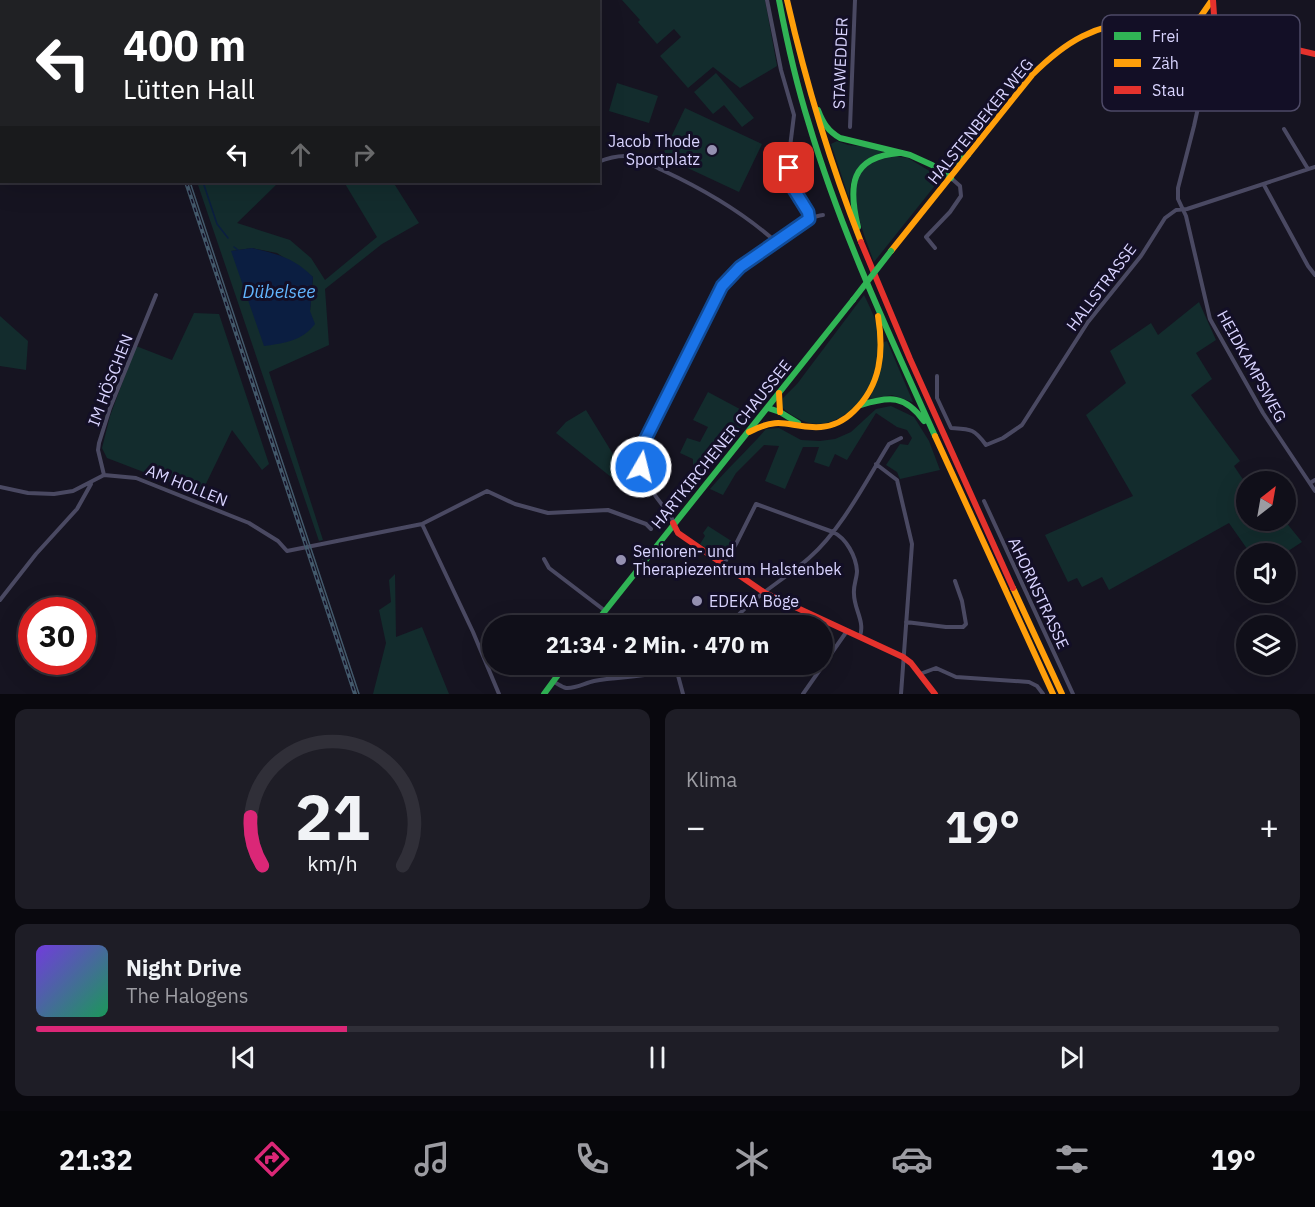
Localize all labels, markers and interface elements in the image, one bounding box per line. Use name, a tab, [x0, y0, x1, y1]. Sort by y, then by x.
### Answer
legend	[1102, 15, 1300, 111]
street label: STAWEDDER	[828, 17, 852, 109]
text: 400 m	[123, 18, 246, 73]
icon: left	[24, 24, 102, 102]
text: Frei	[1152, 26, 1179, 46]
text: Zäh	[1152, 53, 1179, 73]
street label: HALSTENBEKER WEG	[923, 54, 1037, 188]
text: Lütten Hall	[123, 71, 255, 106]
text: Stau	[1152, 80, 1185, 100]
place label: Jacob Thode Sportplatz	[608, 131, 700, 169]
icon: left	[221, 138, 254, 171]
icon: ahead	[284, 138, 317, 171]
icon: right	[347, 138, 380, 171]
pin	[763, 142, 814, 193]
marker: Jacob Thode Sportplatz	[705, 143, 719, 157]
icon: arrive	[772, 151, 805, 184]
street label: HALLSTRASSE	[1062, 239, 1140, 335]
water label: Dübelsee	[243, 280, 315, 303]
street label: HEIDKAMPSWEG	[1213, 307, 1291, 425]
street label: IM HÖSCHEN	[83, 331, 137, 429]
street label: HARTKIRCHENER CHAUSSEE	[647, 355, 795, 533]
position arrow	[609, 435, 673, 499]
street label: AM HOLLEN	[143, 460, 231, 510]
north arrow	[1236, 471, 1296, 531]
map controls	[1236, 471, 1296, 675]
street label: AHORNSTRASSE	[1004, 534, 1074, 652]
place label: Senioren- und Therapiezentrum Halstenbek	[633, 541, 842, 579]
button: sound	[1236, 543, 1296, 603]
marker: Senioren- und Therapiezentrum Halstenbek	[614, 553, 628, 567]
place label: EDEKA Böge	[709, 591, 799, 611]
marker: EDEKA Böge	[690, 594, 704, 608]
speed limit sign: 30	[18, 597, 96, 675]
button: layers	[1236, 615, 1296, 675]
text: 21:34 · 2 Min. · 470 m	[546, 630, 769, 659]
text: Klima	[686, 766, 737, 793]
text: 21	[295, 776, 370, 857]
text: 19°	[945, 797, 1020, 855]
text: −	[686, 805, 706, 848]
text: +	[1259, 805, 1279, 848]
text: km/h	[307, 849, 358, 877]
text: Night Drive	[126, 953, 242, 982]
text: The Halogens	[126, 982, 248, 1009]
icon: previous	[227, 1041, 260, 1074]
icon: pause	[641, 1041, 674, 1074]
icon: next	[1055, 1041, 1088, 1074]
icon: directions	[251, 1138, 293, 1180]
icon: music	[411, 1138, 453, 1180]
icon: phone	[571, 1138, 613, 1180]
icon: climate	[731, 1138, 773, 1180]
icon: car	[891, 1138, 933, 1180]
icon: filters	[1051, 1138, 1093, 1180]
text: 21:32	[59, 1142, 133, 1177]
text: 19°	[1211, 1142, 1256, 1177]

